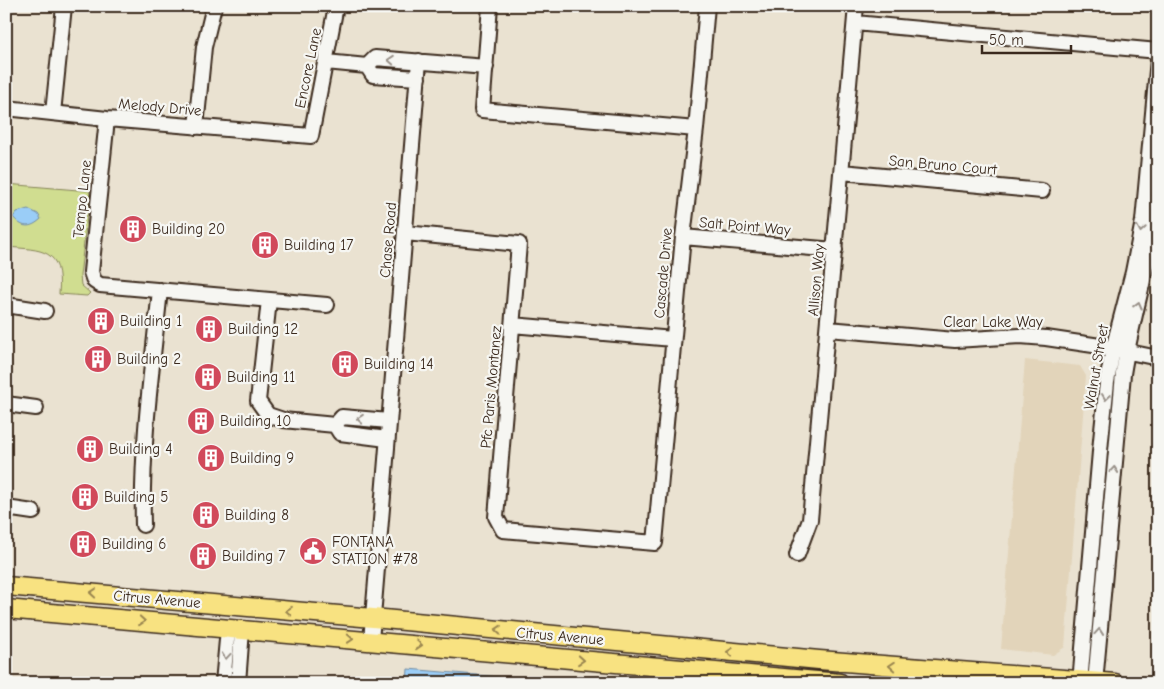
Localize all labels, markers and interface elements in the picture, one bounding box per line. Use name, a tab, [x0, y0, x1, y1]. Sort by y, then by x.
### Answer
scale bar	[982, 22, 1070, 54]
street label: Encore Lane	[291, 26, 325, 110]
text: 50 m	[989, 31, 1024, 49]
one-way arrow	[387, 54, 395, 65]
street label: Melody Drive	[118, 94, 203, 120]
street label: San Bruno Court	[888, 151, 999, 179]
street label: Tempo Lane	[69, 159, 95, 239]
street label: Chase Road	[376, 201, 400, 279]
street label: Salt Point Way	[699, 213, 792, 239]
building icon: Building 20	[118, 214, 148, 244]
place label: Building 20	[152, 220, 225, 238]
one-way arrow	[1137, 225, 1147, 234]
street label: Cascade Drive	[650, 226, 676, 319]
building icon: Building 17	[250, 230, 280, 260]
place label: Building 17	[284, 236, 353, 254]
street label: Allison Way	[804, 243, 828, 317]
one-way arrow	[1132, 300, 1143, 309]
building icon: Building 1	[86, 306, 116, 336]
place label: Building 1	[120, 312, 182, 330]
street label: Clear Lake Way	[943, 313, 1043, 331]
building icon: Building 12	[194, 314, 224, 344]
place label: Building 12	[228, 320, 298, 338]
street label: Walnut Street	[1080, 322, 1112, 411]
street label: Pfc Paris Montanez	[477, 324, 505, 449]
building icon: Building 2	[83, 344, 113, 374]
building icon: Building 14	[330, 349, 360, 379]
place label: Building 2	[117, 350, 181, 368]
place label: Building 14	[364, 355, 433, 373]
building icon: Building 11	[193, 362, 223, 392]
place label: Building 11	[227, 368, 295, 386]
one-way arrow	[1101, 394, 1112, 402]
building icon: Building 10	[186, 406, 216, 436]
place label: Building 10	[220, 412, 291, 430]
one-way arrow	[356, 413, 364, 424]
building icon: Building 4	[75, 434, 105, 464]
place label: Building 4	[109, 440, 173, 458]
building icon: Building 9	[196, 443, 226, 473]
place label: Building 9	[230, 449, 294, 467]
one-way arrow	[1108, 466, 1119, 474]
building icon: Building 5	[70, 482, 100, 512]
place label: Building 5	[104, 488, 168, 506]
building icon: Building 8	[191, 500, 221, 530]
place label: Building 8	[225, 506, 289, 524]
building icon: Building 6	[68, 529, 98, 559]
place label: FONTANA STATION #78	[332, 533, 418, 568]
place label: Building 6	[102, 535, 166, 553]
public building icon: FONTANA STATION #78	[298, 536, 328, 566]
building icon: Building 7	[188, 541, 218, 571]
place label: Building 7	[222, 547, 285, 565]
street label: Citrus Avenue	[113, 586, 202, 612]
one-way arrow	[88, 588, 96, 599]
one-way arrow	[285, 606, 293, 617]
one-way arrow	[138, 616, 146, 627]
street label: Citrus Avenue	[516, 623, 605, 649]
one-way arrow	[494, 625, 502, 636]
one-way arrow	[1093, 628, 1104, 636]
one-way arrow	[346, 634, 354, 645]
one-way arrow	[416, 640, 424, 651]
one-way arrow	[726, 647, 734, 658]
one-way arrow	[221, 652, 232, 660]
one-way arrow	[578, 654, 586, 665]
one-way arrow	[887, 660, 895, 671]

